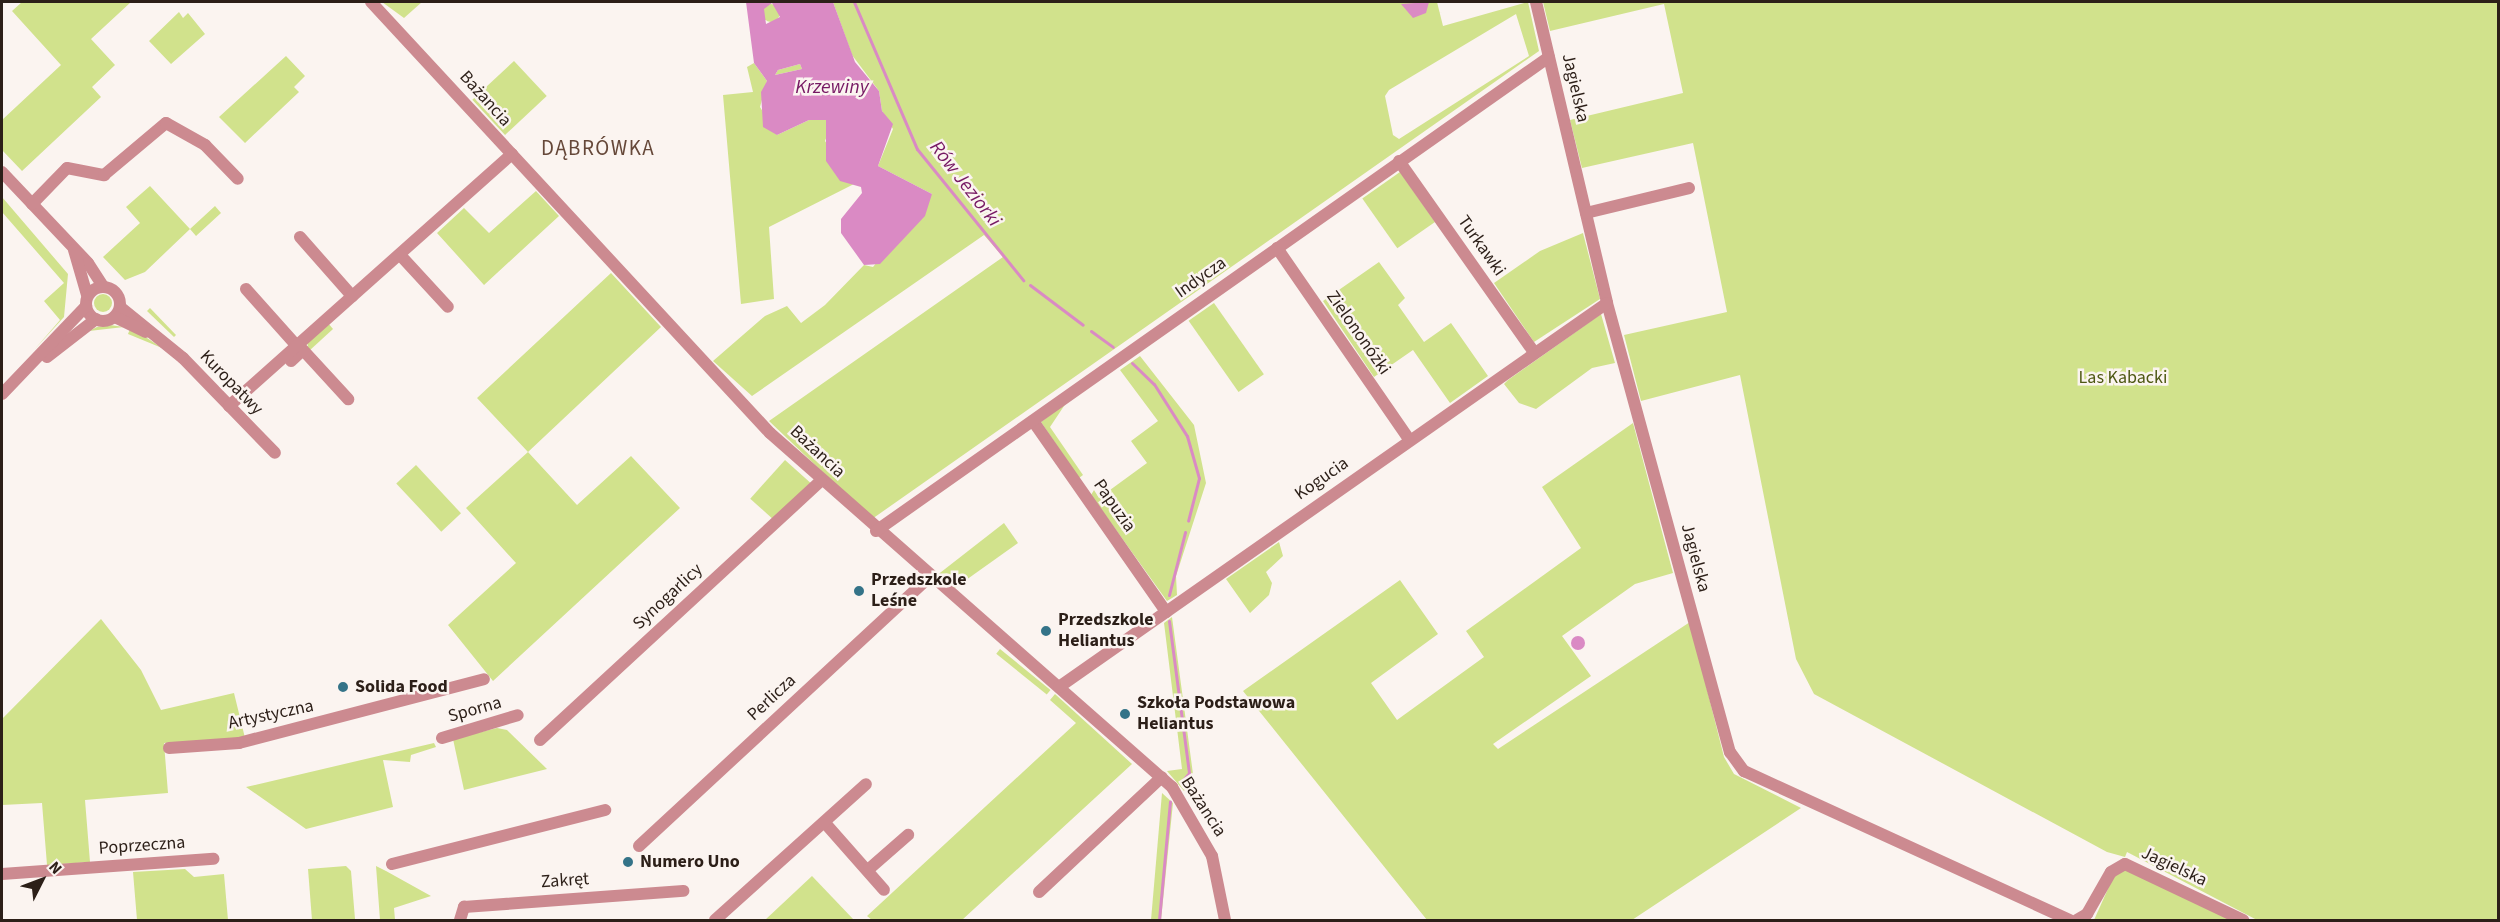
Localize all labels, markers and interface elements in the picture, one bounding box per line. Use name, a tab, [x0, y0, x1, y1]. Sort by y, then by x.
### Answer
street label: Jagielska	[1557, 51, 1593, 125]
street label: Bażancia	[454, 67, 516, 131]
water label: Krzewiny	[795, 75, 869, 99]
district label: DĄBRÓWKA	[541, 135, 655, 161]
water label: Rów Jeziorki	[924, 136, 1006, 232]
street label: Turkawki	[1452, 212, 1510, 280]
street label: Indycza	[1171, 253, 1231, 303]
street label: Zielononóżki	[1321, 287, 1395, 379]
street label: Kuropatwy	[195, 346, 267, 420]
park label: Las Kabacki	[2079, 367, 2167, 389]
street label: Bażancia	[785, 421, 849, 483]
street label: Kogucia	[1291, 453, 1353, 505]
street label: Papuzia	[1088, 475, 1140, 537]
street label: Jagielska	[1676, 521, 1714, 595]
street label: Synogarlicy	[629, 559, 707, 635]
place label: Przedszkole Leśne	[871, 570, 967, 612]
marker: Przedszkole Leśne	[852, 584, 866, 598]
place label: Przedszkole Heliantus	[1058, 610, 1154, 652]
marker: Przedszkole Heliantus	[1039, 624, 1053, 638]
street label: Perlicza	[743, 670, 801, 726]
place label: Solida Food	[355, 676, 448, 698]
marker: Solida Food	[336, 680, 350, 694]
street label: Sporna	[446, 692, 504, 728]
place label: Szkoła Podstawowa Heliantus	[1137, 693, 1295, 736]
street label: Artystyczna	[226, 695, 316, 735]
marker: Szkoła Podstawowa Heliantus	[1118, 707, 1132, 721]
street label: Bażancia	[1176, 773, 1230, 841]
street label: Poprzeczna	[98, 832, 186, 860]
street label: Jagielska	[2138, 842, 2210, 892]
north arrow	[12, 850, 72, 910]
place label: Numero Uno	[640, 851, 740, 873]
marker: Numero Uno	[621, 855, 635, 869]
text: N	[44, 857, 67, 879]
street label: Zakręt	[540, 869, 590, 893]

